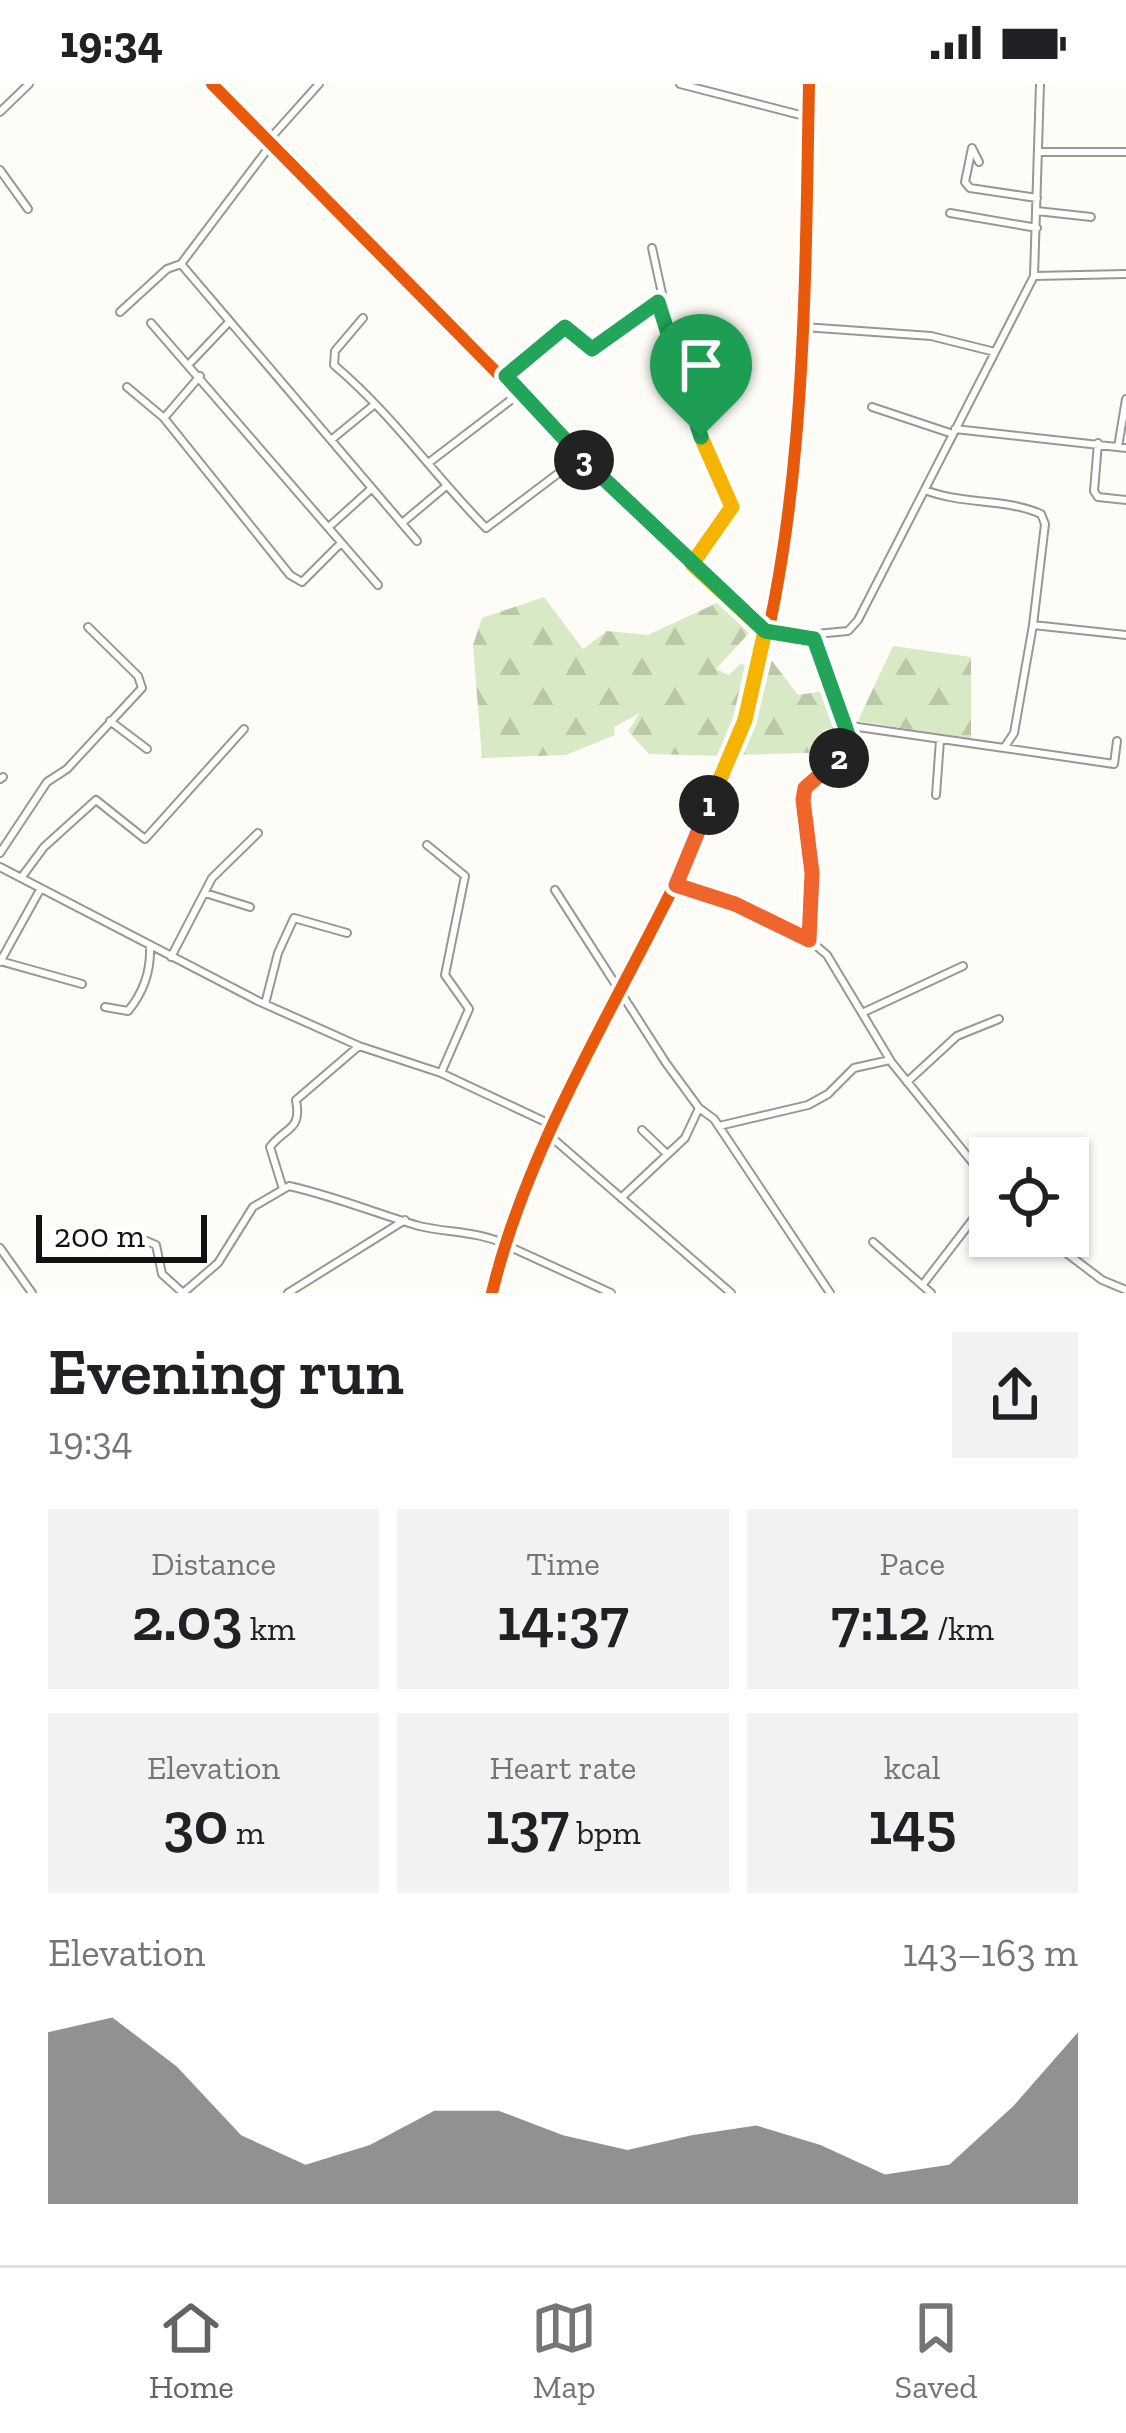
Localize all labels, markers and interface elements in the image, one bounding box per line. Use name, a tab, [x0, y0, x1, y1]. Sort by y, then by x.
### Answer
text: 19:34	[60, 15, 163, 69]
pin	[650, 314, 752, 437]
icon: arrive	[668, 332, 734, 398]
pin: 3	[554, 430, 614, 490]
text: 3	[575, 440, 593, 479]
pin: 2	[809, 728, 869, 788]
text: 2	[830, 738, 848, 777]
pin: 1	[679, 775, 739, 835]
text: 1	[702, 785, 716, 824]
map controls	[969, 1137, 1089, 1257]
button: locate	[969, 1137, 1089, 1257]
scale bar	[36, 1209, 207, 1262]
text: 200 m	[54, 1216, 145, 1255]
text: Evening run	[48, 1332, 404, 1411]
button: share	[952, 1332, 1078, 1458]
text: 19:34	[48, 1417, 133, 1464]
text: Distance	[151, 1544, 276, 1583]
text: Time	[526, 1544, 600, 1583]
text: Pace	[880, 1544, 945, 1583]
text: 2.03	[132, 1583, 242, 1655]
text: 14:37	[497, 1583, 629, 1655]
text: 7:12	[831, 1583, 930, 1655]
text: km	[242, 1609, 296, 1648]
text: /km	[930, 1609, 994, 1648]
text: Elevation	[147, 1748, 280, 1787]
text: Heart rate	[490, 1748, 636, 1787]
text: kcal	[884, 1748, 941, 1787]
text: 30	[163, 1787, 228, 1859]
text: 137	[485, 1787, 569, 1859]
text: 145	[868, 1787, 957, 1859]
text: m	[228, 1813, 264, 1852]
text: bpm	[569, 1813, 641, 1852]
text: Elevation	[48, 1929, 205, 1976]
text: 143–163 m	[903, 1929, 1078, 1976]
tab: Home	[149, 2295, 234, 2406]
tab: Map	[531, 2295, 597, 2406]
tab: Saved	[895, 2295, 977, 2406]

